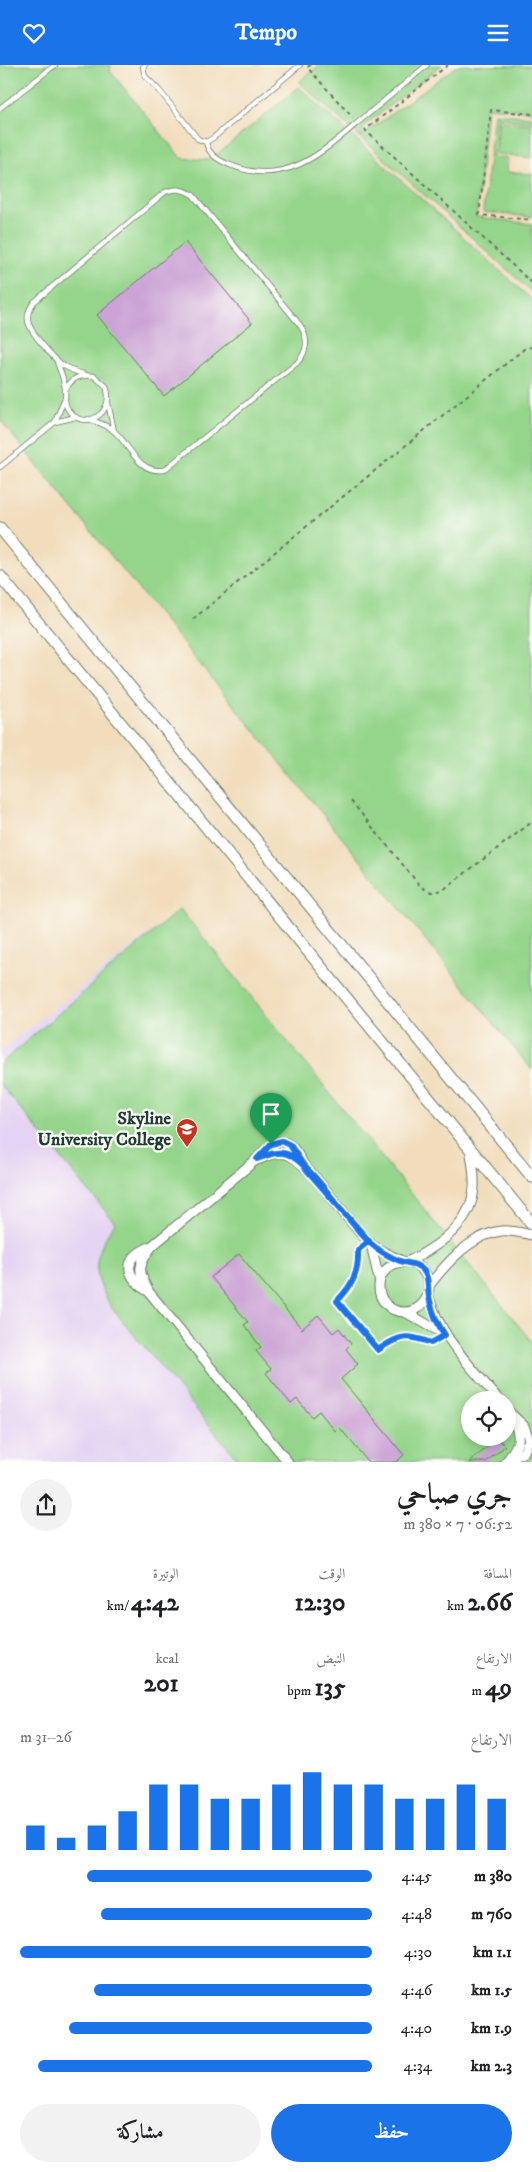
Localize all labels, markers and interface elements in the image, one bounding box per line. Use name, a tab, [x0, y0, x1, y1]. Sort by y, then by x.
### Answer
icon: heart	[20, 19, 48, 47]
text: Tempo	[235, 19, 297, 46]
icon: menu	[484, 19, 512, 47]
pin	[250, 1093, 292, 1144]
icon: arrive	[257, 1100, 285, 1128]
place label: Skyline University College	[38, 1108, 172, 1151]
school or university icon: Skyline University College	[175, 1117, 199, 1148]
map controls	[461, 1391, 516, 1446]
button: locate	[461, 1391, 516, 1446]
text: جري صباحي	[397, 1477, 512, 1512]
button: share	[20, 1479, 72, 1531]
text: 06:52 · 7 × 380 m	[403, 1514, 512, 1534]
text: الوتيرة	[153, 1565, 179, 1583]
text: الوقت	[319, 1565, 345, 1583]
text: المسافة	[483, 1565, 512, 1583]
text: 4:42	[131, 1587, 179, 1618]
text: 12:30	[295, 1587, 345, 1618]
text: 2.66	[467, 1587, 512, 1618]
text: /km	[107, 1597, 131, 1615]
text: km	[447, 1597, 467, 1615]
text: kcal	[156, 1650, 179, 1668]
text: النبض	[316, 1650, 345, 1668]
text: الارتفاع	[476, 1650, 512, 1668]
text: 201	[144, 1668, 179, 1699]
text: 135	[314, 1672, 345, 1703]
text: 49	[485, 1672, 512, 1703]
text: bpm	[287, 1682, 314, 1700]
text: m	[472, 1682, 485, 1700]
text: 26–31 m	[20, 1727, 72, 1747]
text: الارتفاع	[470, 1730, 512, 1750]
text: 4:45	[402, 1866, 432, 1886]
text: 380 m	[474, 1866, 512, 1886]
text: 4:48	[401, 1904, 432, 1924]
text: 760 m	[471, 1904, 512, 1924]
text: 4:30	[404, 1942, 432, 1962]
text: 1.1 km	[473, 1942, 512, 1962]
text: 4:46	[401, 1980, 432, 2000]
text: 1.5 km	[471, 1980, 512, 2000]
text: 4:40	[401, 2018, 432, 2038]
text: 1.9 km	[471, 2018, 512, 2038]
text: 4:34	[403, 2056, 432, 2076]
text: 2.3 km	[471, 2056, 512, 2076]
button: مشاركة	[20, 2104, 261, 2162]
button: حفظ	[271, 2104, 512, 2162]

